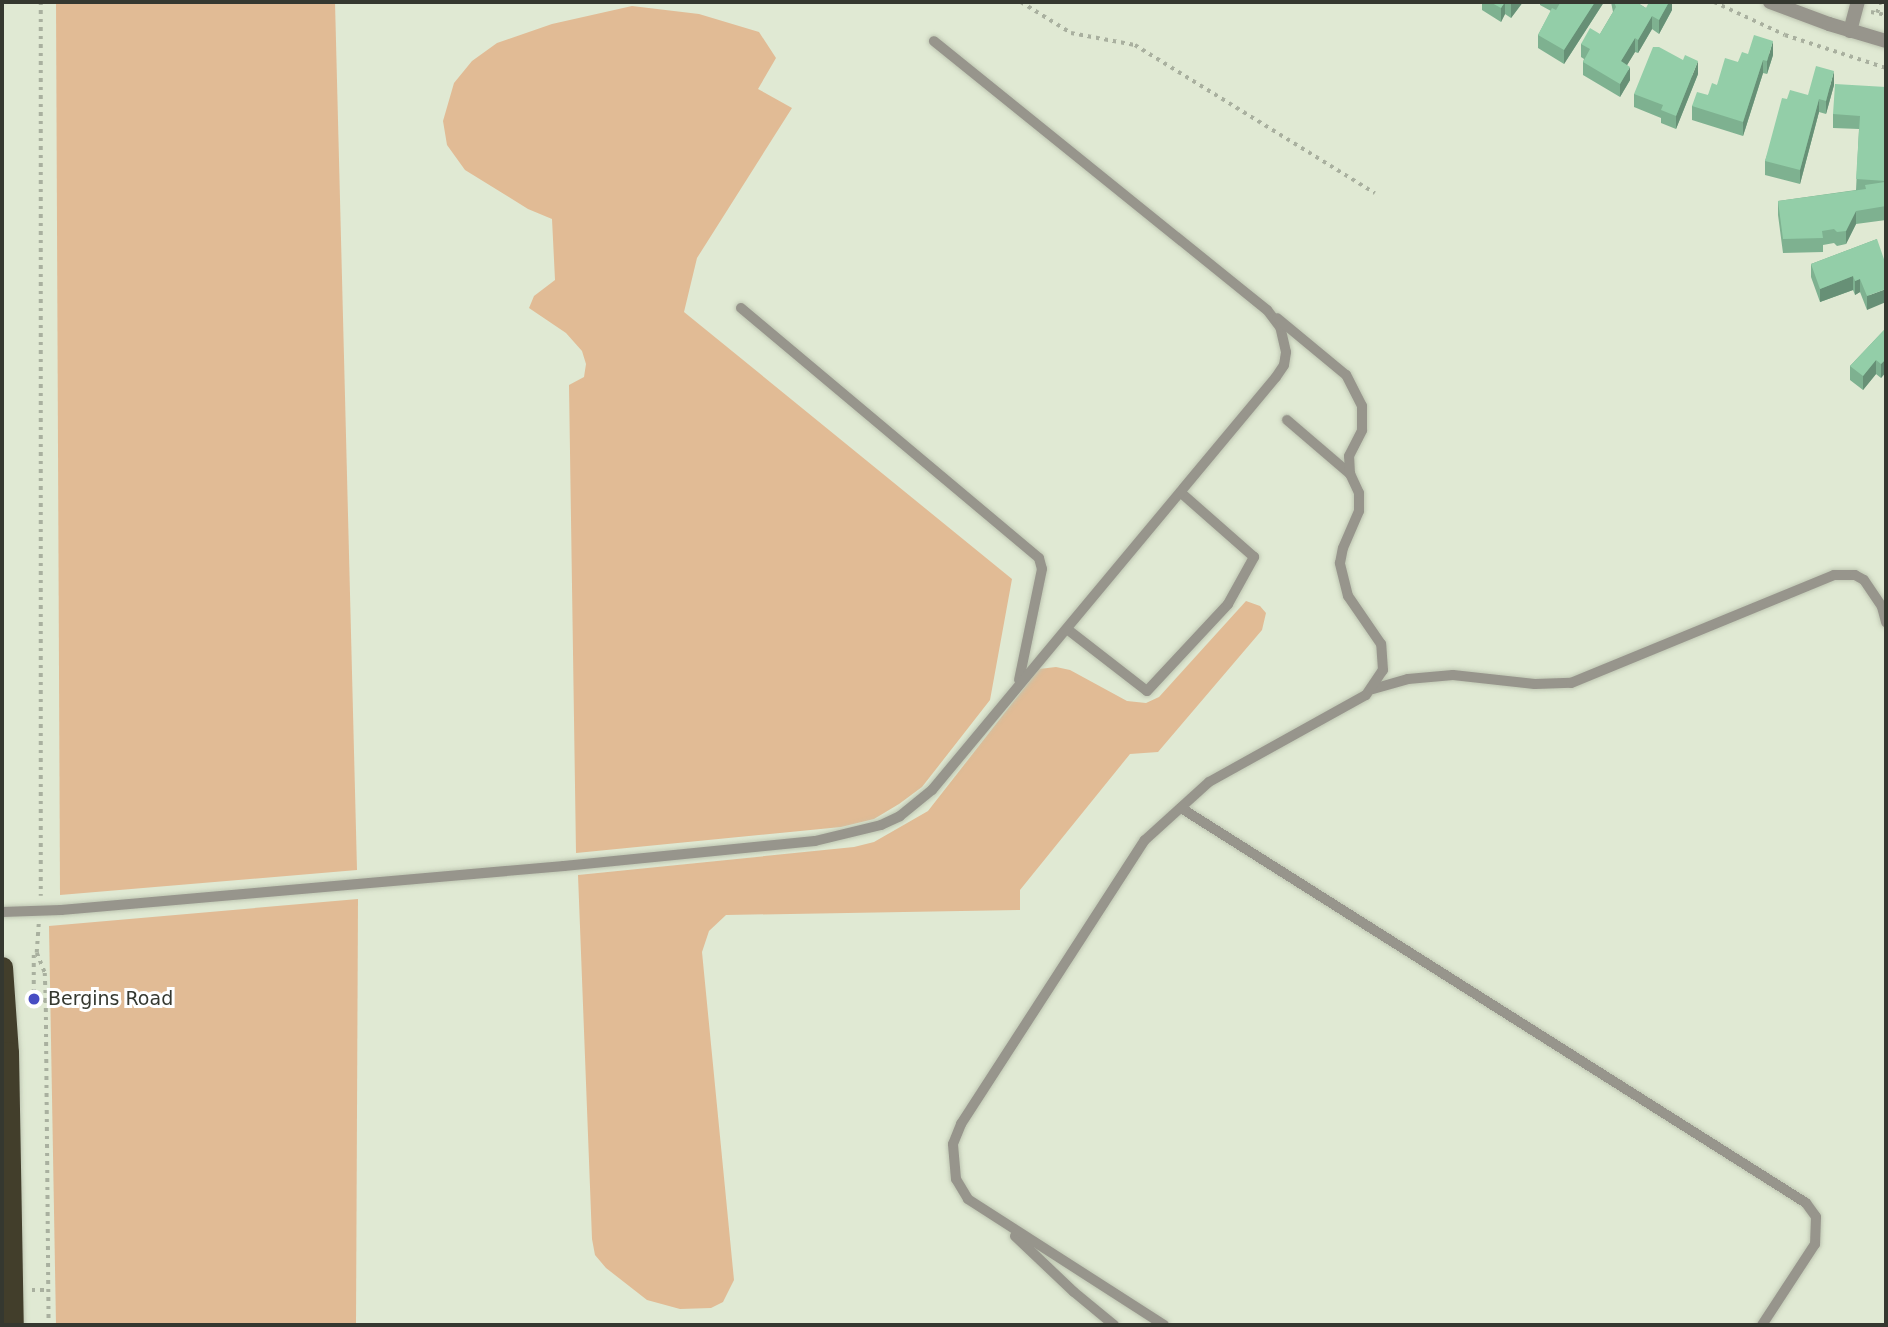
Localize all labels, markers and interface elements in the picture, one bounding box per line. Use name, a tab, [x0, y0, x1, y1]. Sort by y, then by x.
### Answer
place label: Bergins Road	[48, 988, 173, 1010]
marker: Bergins Road	[26, 991, 42, 1007]

